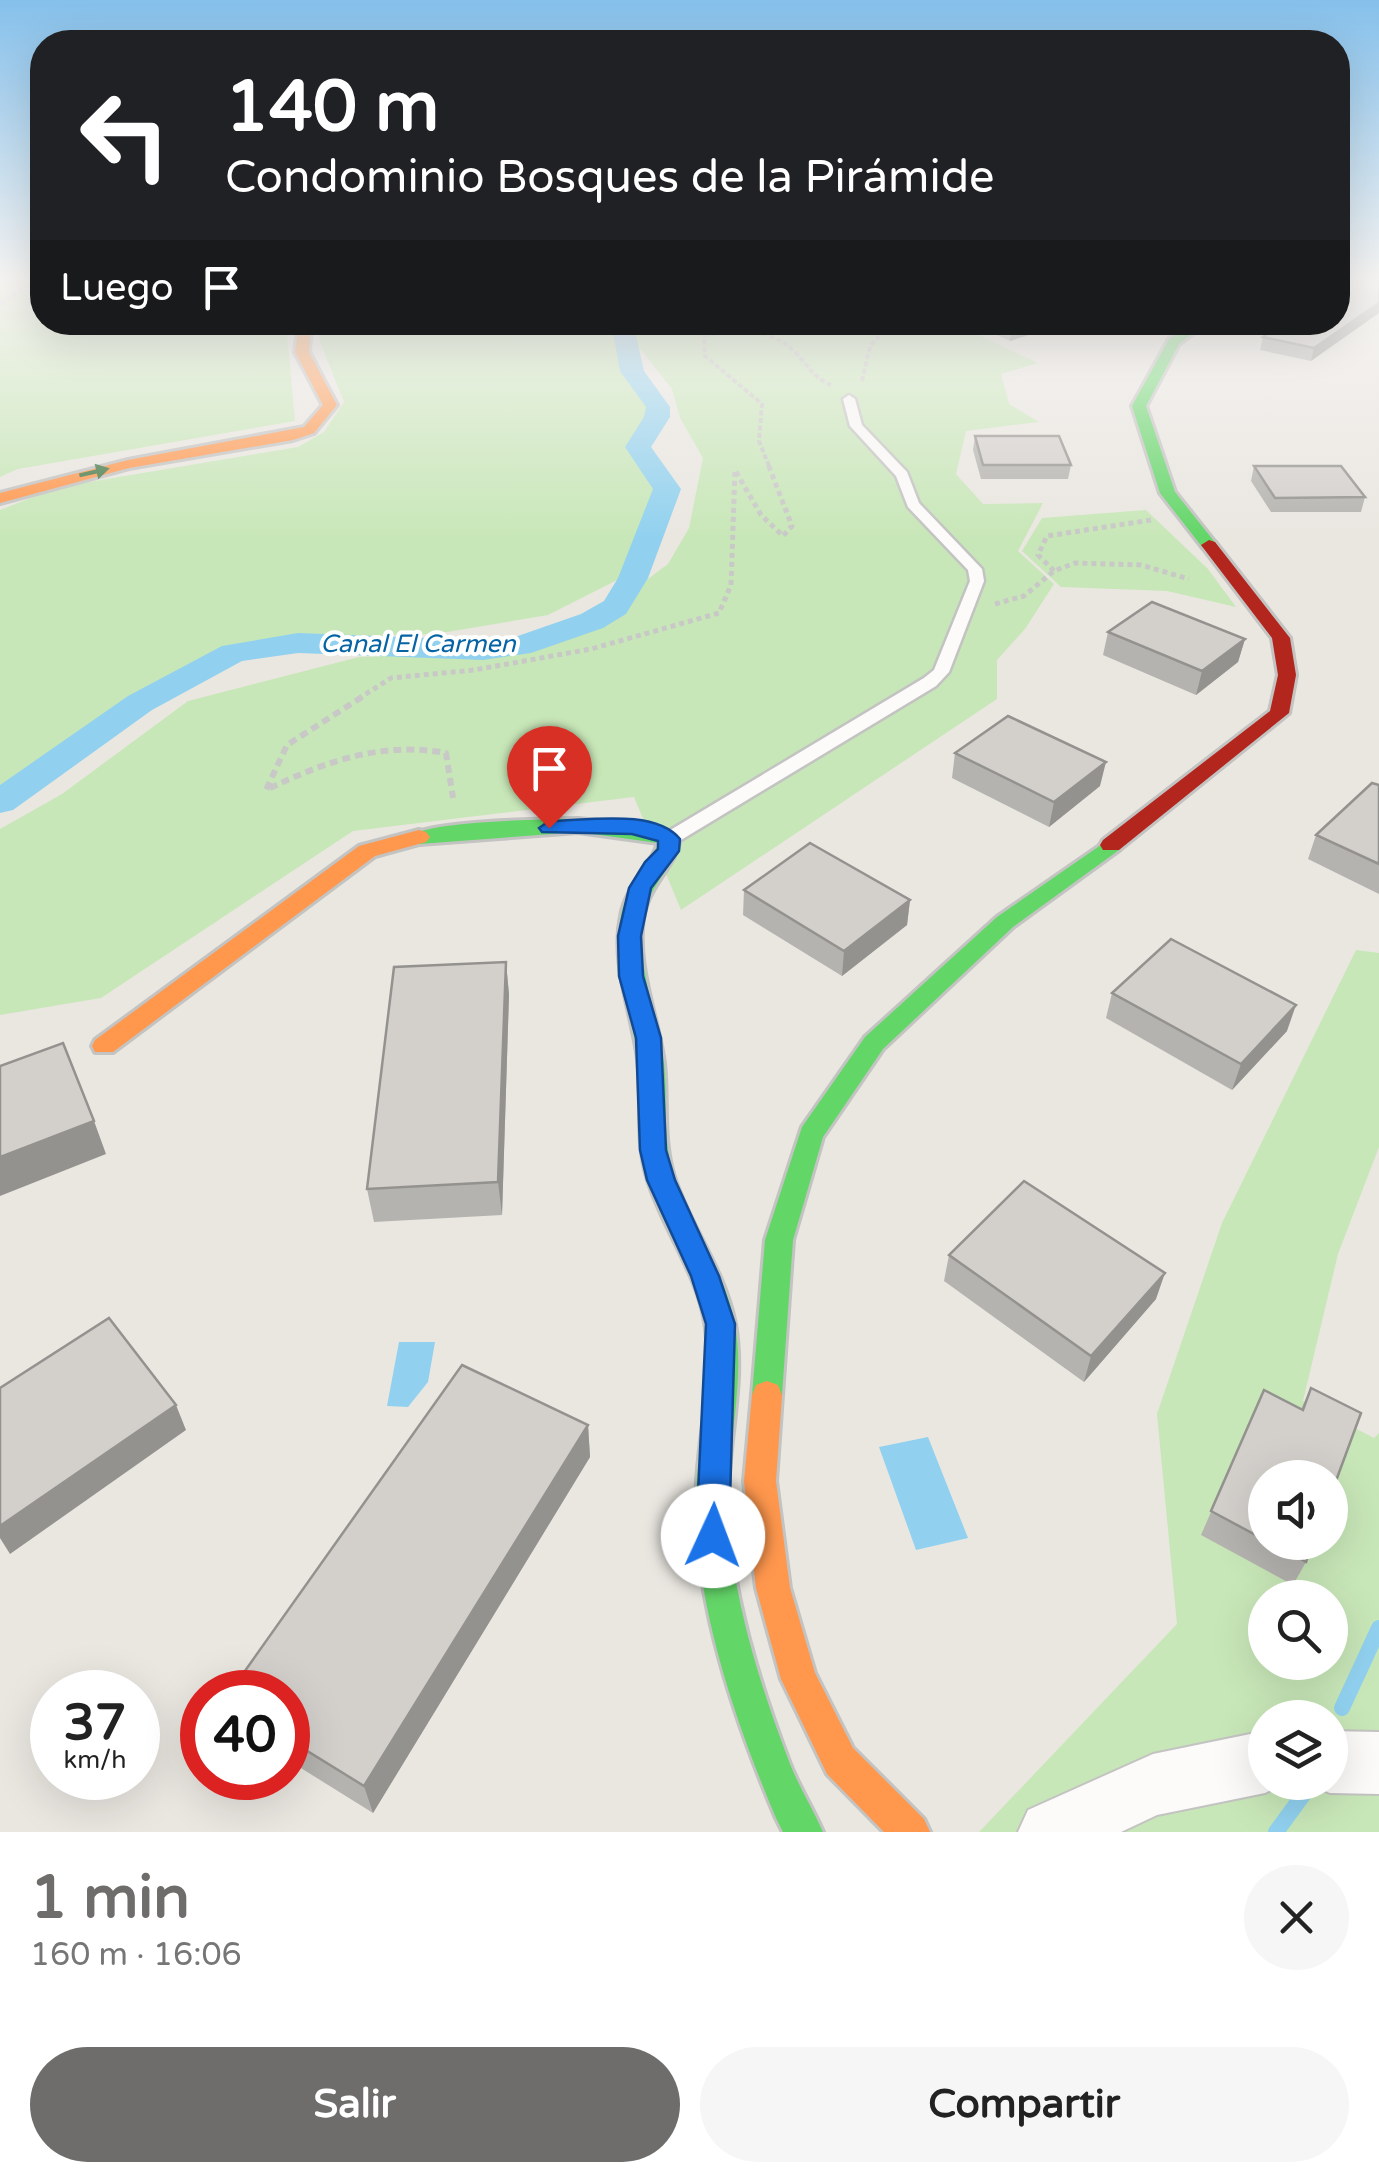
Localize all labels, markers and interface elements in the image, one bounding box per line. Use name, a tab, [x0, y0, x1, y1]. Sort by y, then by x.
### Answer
text: 140 m	[225, 66, 439, 150]
icon: left	[60, 70, 190, 200]
text: Condominio Bosques de la Pirámide	[225, 151, 995, 205]
icon: arrive	[194, 260, 249, 315]
text: Luego	[60, 265, 174, 311]
one-way arrow	[79, 464, 110, 479]
water label: Canal El Carmen	[320, 629, 516, 659]
pin	[507, 726, 592, 829]
icon: arrive	[522, 741, 577, 796]
map controls	[1248, 1460, 1348, 1800]
button: sound	[1248, 1460, 1348, 1560]
position arrow	[661, 1484, 765, 1588]
button: search	[1248, 1580, 1348, 1680]
speed limit sign: 40	[180, 1670, 310, 1800]
text: 37	[64, 1693, 126, 1753]
button: layers	[1248, 1700, 1348, 1800]
text: km/h	[64, 1745, 126, 1775]
text: 1 min	[30, 1862, 190, 1934]
button: close	[1244, 1865, 1349, 1970]
text: 160 m · 16:06	[30, 1936, 242, 1974]
button: Salir	[30, 2047, 680, 2162]
button: Compartir	[700, 2047, 1349, 2162]

